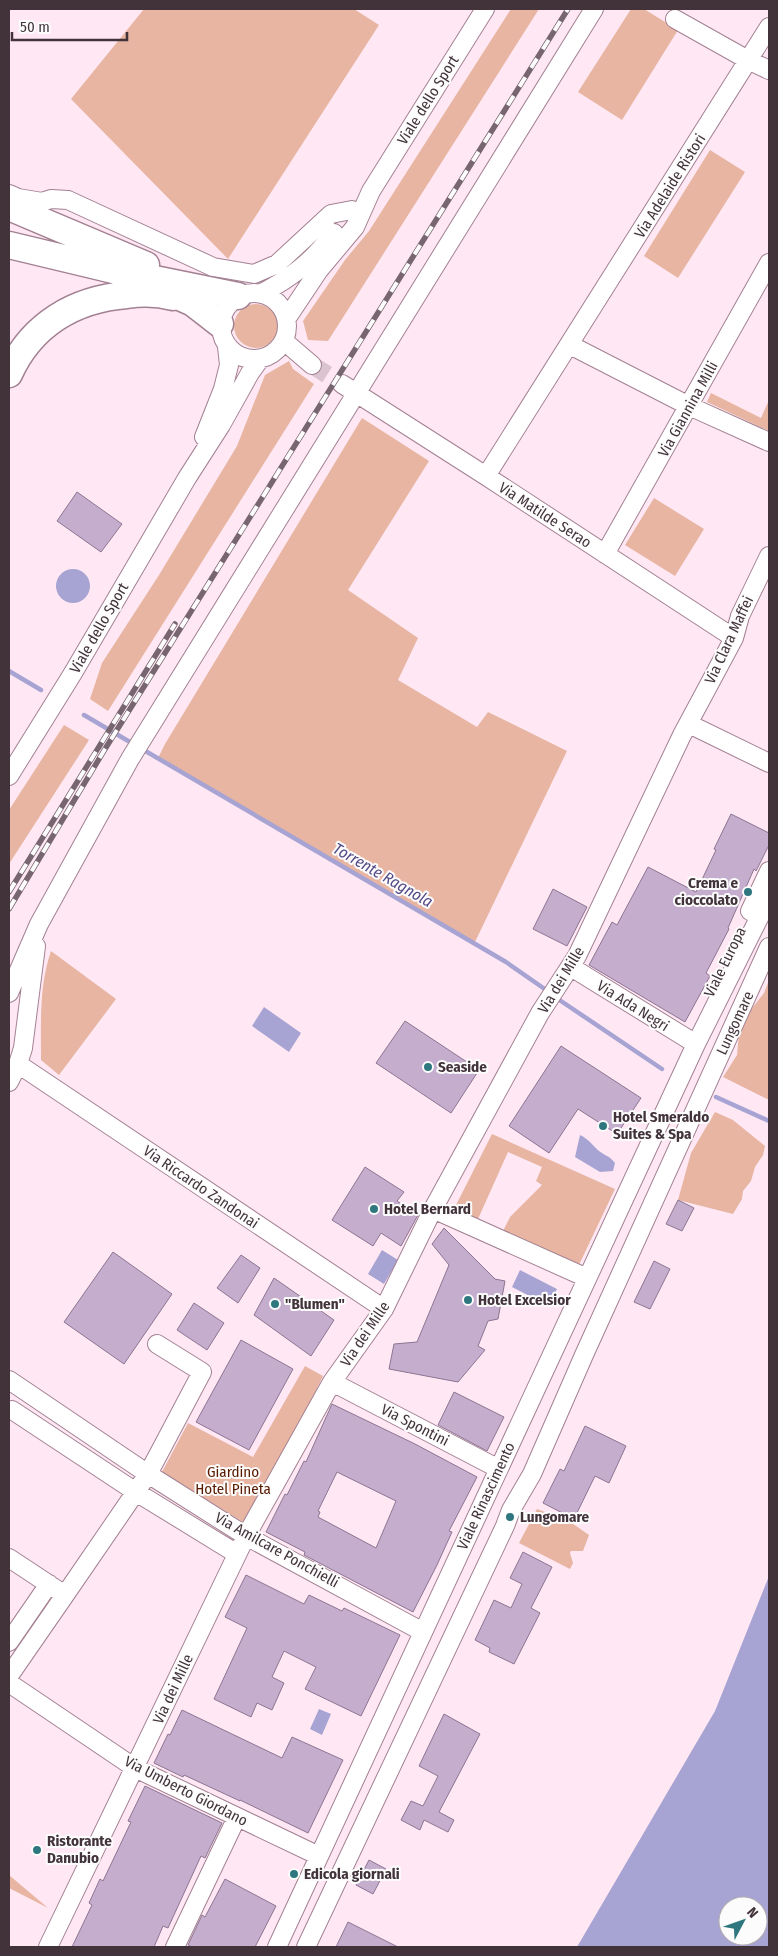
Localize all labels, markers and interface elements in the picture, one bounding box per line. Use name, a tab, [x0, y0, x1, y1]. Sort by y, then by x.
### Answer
scale bar	[12, 10, 128, 42]
text: 50 m	[20, 18, 50, 36]
street label: Viale dello Sport	[393, 52, 463, 148]
street label: Via Adelaide Ristori	[631, 131, 709, 241]
street label: Via Giannina Milli	[654, 358, 722, 460]
street label: Via Matilde Serao	[495, 478, 595, 552]
street label: Viale dello Sport	[66, 579, 132, 676]
street label: Via Clara Maffei	[701, 593, 757, 687]
water label: Torrente Ragnola	[330, 839, 436, 911]
place label: Crema e cioccolato	[675, 874, 738, 909]
marker: Crema e cioccolato	[742, 886, 754, 898]
street label: Viale Europa	[700, 924, 750, 1000]
street label: Via dei Mille	[534, 943, 588, 1017]
street label: Via Ada Negri	[594, 977, 672, 1035]
street label: Lungomare	[712, 988, 758, 1058]
place label: Seaside	[438, 1058, 487, 1076]
marker: Seaside	[422, 1061, 434, 1073]
place label: Hotel Smeraldo Suites & Spa	[613, 1108, 709, 1143]
marker: Hotel Smeraldo Suites & Spa	[597, 1120, 609, 1132]
street label: Via Riccardo Zandonai	[140, 1142, 262, 1232]
place label: Hotel Bernard	[384, 1200, 471, 1218]
marker: Hotel Bernard	[368, 1203, 380, 1215]
place label: Hotel Excelsior	[478, 1291, 571, 1309]
marker: Hotel Excelsior	[462, 1294, 474, 1306]
place label: "Blumen"	[285, 1295, 345, 1313]
marker: "Blumen"	[269, 1298, 281, 1310]
street label: Via dei Mille	[337, 1298, 393, 1370]
street label: Via Spontini	[378, 1400, 452, 1450]
street label: Viale Rinascimento	[453, 1439, 519, 1553]
park label: Giardino Hotel Pineta	[195, 1463, 271, 1498]
street label: Via Amilcare Ponchielli	[212, 1508, 342, 1592]
place label: Lungomare	[520, 1508, 590, 1526]
marker: Lungomare	[504, 1511, 516, 1523]
street label: Via dei Mille	[149, 1651, 197, 1727]
street label: Via Umberto Giordano	[121, 1752, 251, 1830]
place label: Ristorante Danubio	[47, 1832, 112, 1867]
marker: Ristorante Danubio	[31, 1844, 43, 1856]
place label: Edicola giornali	[304, 1865, 400, 1883]
marker: Edicola giornali	[288, 1868, 300, 1880]
north arrow	[718, 1896, 768, 1946]
text: N	[743, 1904, 762, 1922]

